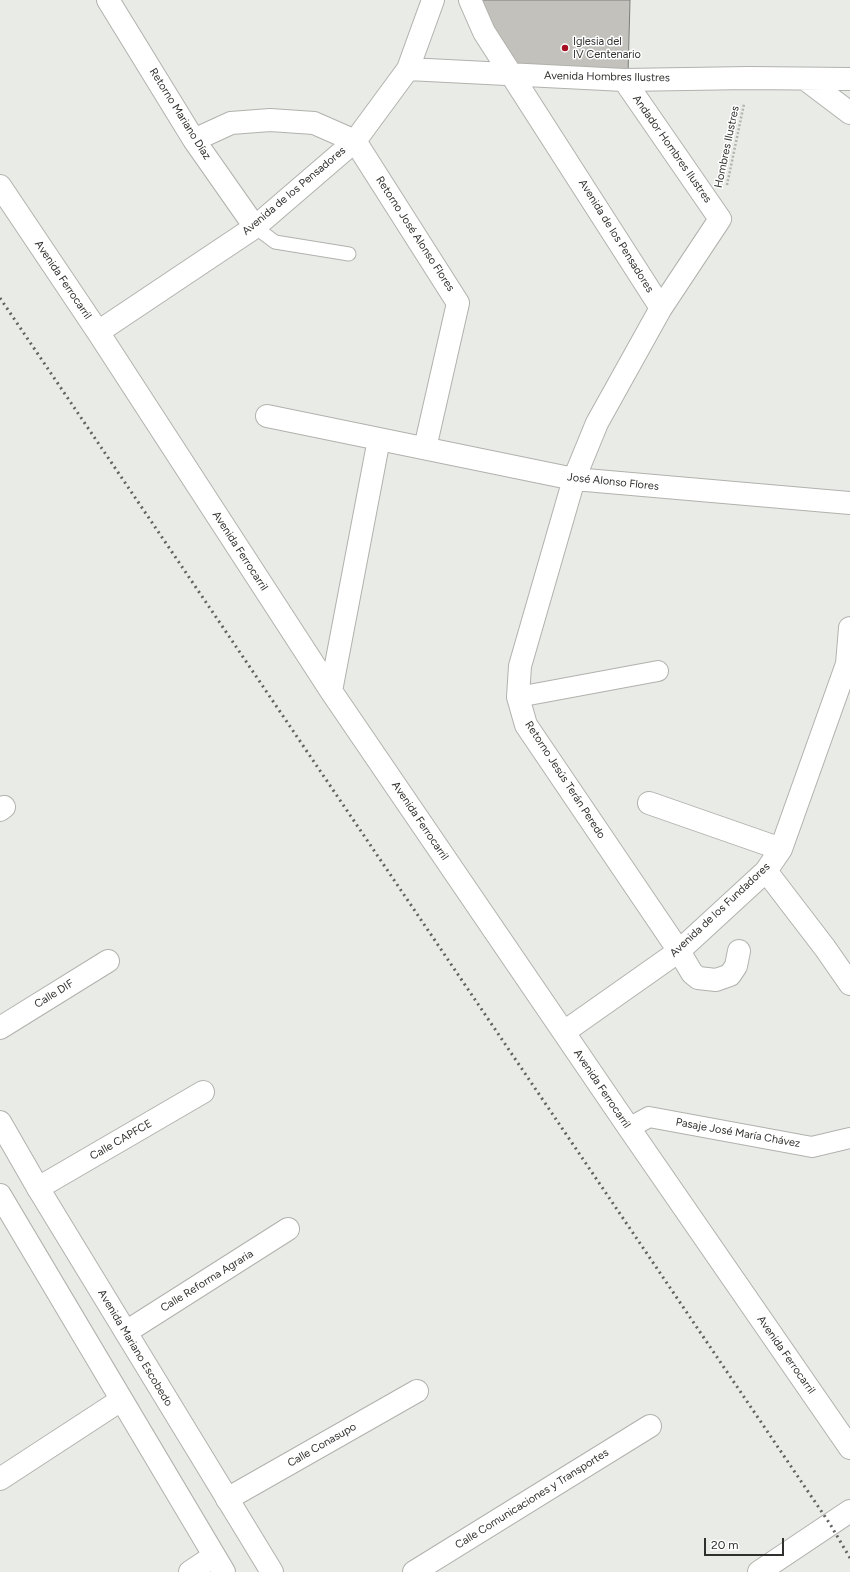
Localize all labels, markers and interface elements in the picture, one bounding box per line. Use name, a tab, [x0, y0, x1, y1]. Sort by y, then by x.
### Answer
place label: Iglesia del IV Centenario	[573, 35, 641, 61]
marker: Iglesia del IV Centenario	[560, 43, 570, 53]
street label: Retorno Mariano Díaz	[146, 66, 214, 162]
street label: Avenida Hombres Ilustres	[544, 69, 670, 85]
street label: Andador Hombres Ilustres	[630, 93, 714, 205]
street label: Hombres Ilustres	[712, 105, 742, 189]
street label: Avenida de los Pensadores	[240, 144, 348, 238]
street label: Retorno José Alonso Flores	[373, 174, 457, 294]
street label: Avenida de los Pensadores	[576, 177, 656, 295]
street label: Avenida Ferrocarril	[32, 238, 94, 322]
street label: José Alonso Flores	[566, 471, 660, 493]
street label: Avenida Ferrocarril	[209, 509, 271, 593]
street label: Retorno Jesús Terán Peredo	[522, 719, 608, 841]
street label: Avenida Ferrocarril	[389, 779, 451, 863]
street label: Avenida de los Fundadores	[667, 860, 773, 960]
street label: Calle DIF	[32, 977, 76, 1011]
street label: Avenida Ferrocarril	[571, 1047, 633, 1131]
street label: Pasaje José María Chávez	[675, 1116, 801, 1150]
street label: Calle CAPFCE	[88, 1117, 154, 1163]
street label: Calle Reforma Agraria	[158, 1247, 256, 1315]
street label: Avenida Mariano Escobedo	[95, 1287, 175, 1409]
street label: Avenida Ferrocarril	[754, 1314, 818, 1396]
street label: Calle Conasupo	[285, 1420, 359, 1470]
street label: Calle Comunicaciones y Transportes	[453, 1446, 611, 1552]
scale bar	[706, 1530, 786, 1556]
text: 20 m	[711, 1538, 739, 1552]

